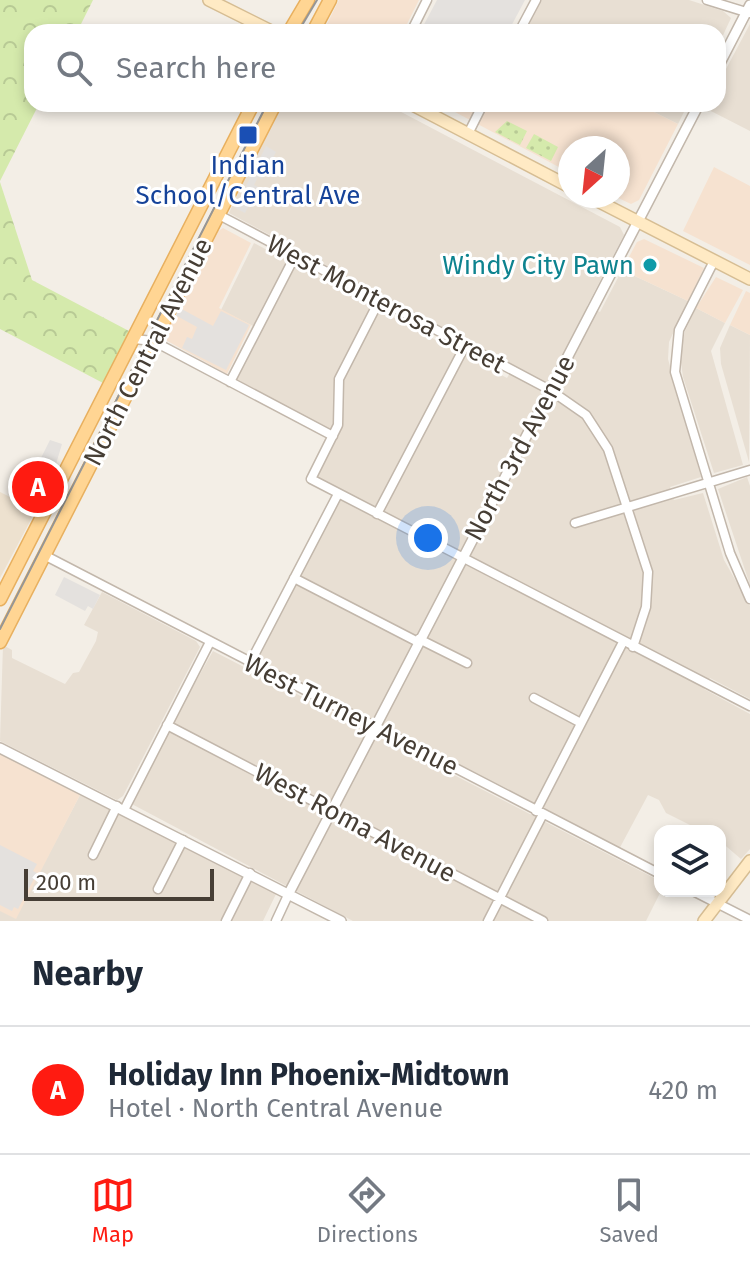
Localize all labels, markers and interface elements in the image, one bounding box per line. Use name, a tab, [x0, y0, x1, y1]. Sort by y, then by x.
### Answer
search box	[24, 24, 726, 112]
icon: search	[52, 46, 96, 90]
text: Search here	[116, 50, 276, 86]
marker: Indian School/Central Ave	[237, 124, 259, 146]
north arrow	[558, 136, 630, 208]
place label: Indian School/Central Ave	[136, 150, 360, 211]
street label: West Monterosa Street	[262, 228, 511, 380]
street label: North Central Avenue	[77, 233, 219, 471]
place label: Windy City Pawn	[442, 250, 634, 281]
marker: Windy City Pawn	[641, 256, 659, 274]
street label: North 3rd Avenue	[458, 350, 582, 546]
pin: A	[12, 457, 64, 517]
your location	[408, 518, 448, 558]
street label: West Turney Avenue	[239, 647, 463, 783]
street label: West Roma Avenue	[249, 757, 461, 889]
map controls	[654, 825, 726, 897]
button: layers	[654, 825, 726, 897]
scale bar	[24, 865, 214, 901]
text: 200 m	[36, 869, 96, 896]
text: Nearby	[32, 953, 143, 994]
text: Holiday Inn Phoenix-Midtown	[108, 1057, 510, 1093]
text: A	[50, 1075, 66, 1106]
text: 420 m	[648, 1075, 718, 1106]
text: Hotel · North Central Avenue	[108, 1093, 443, 1124]
tab: Map	[91, 1173, 135, 1248]
tab: Directions	[317, 1173, 418, 1248]
tab: Saved	[600, 1173, 659, 1248]

